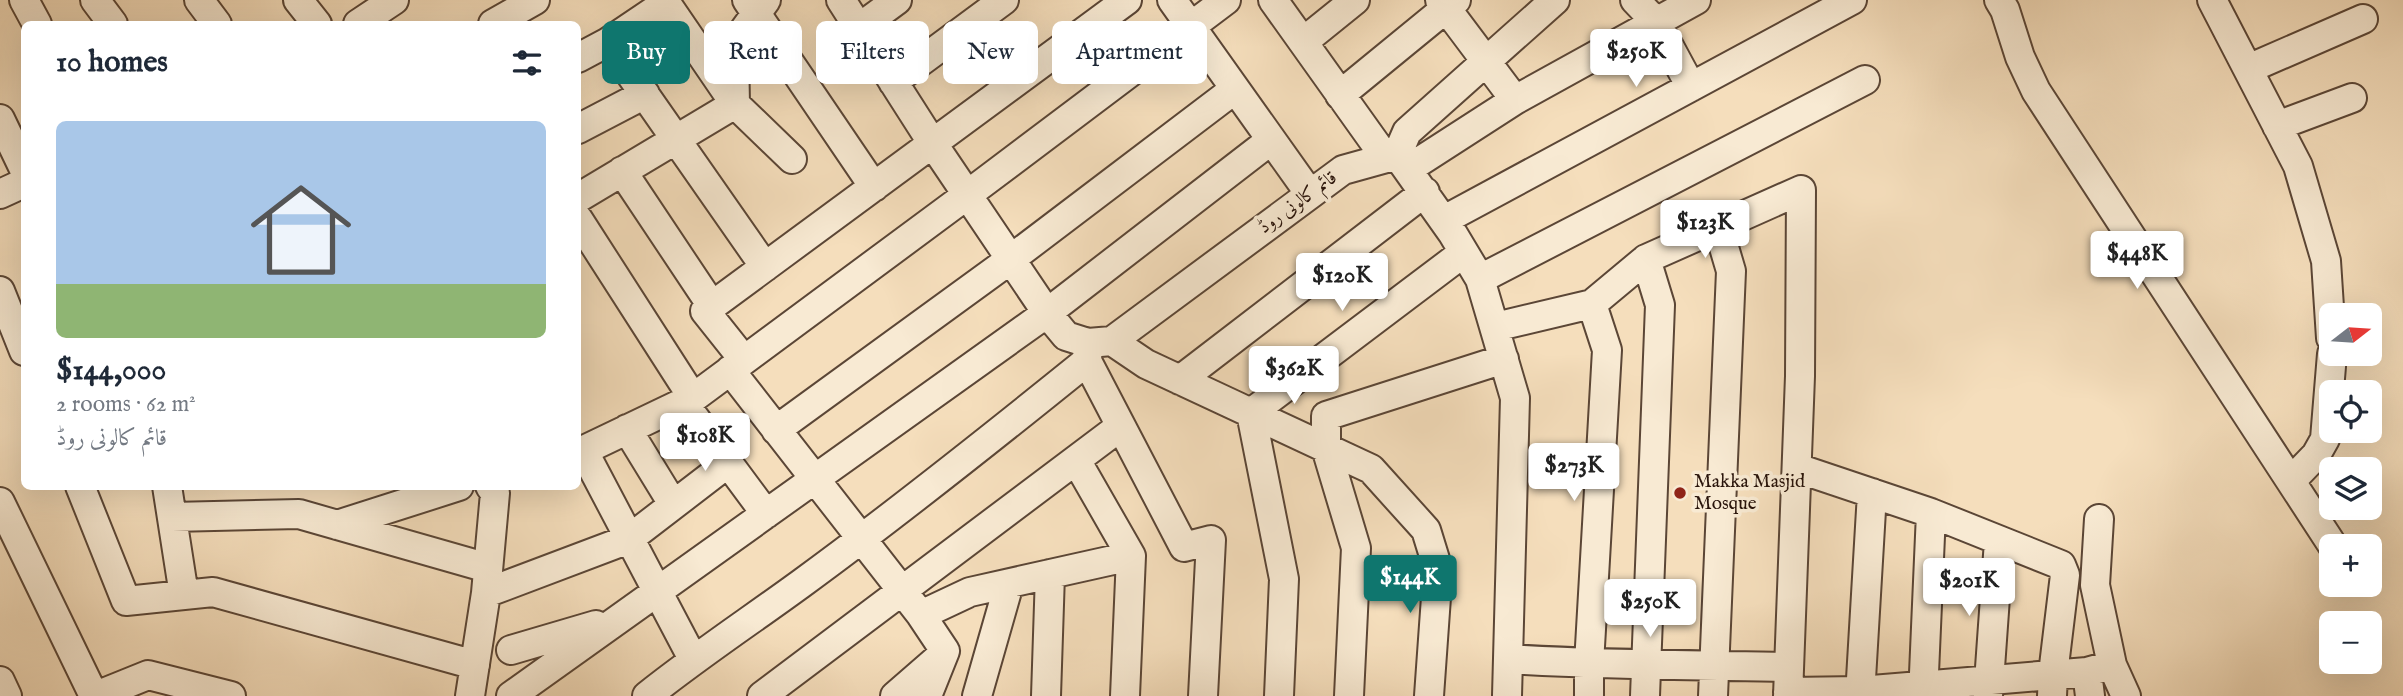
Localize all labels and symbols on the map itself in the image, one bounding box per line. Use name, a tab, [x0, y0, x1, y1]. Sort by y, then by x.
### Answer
pin: $250K	[1587, 29, 1685, 89]
street label: قائم کالونی روڈ	[1254, 166, 1344, 242]
pin: $123K	[1656, 201, 1754, 260]
pin: $448K	[2088, 232, 2186, 291]
pin: $120K	[1293, 254, 1391, 313]
north arrow	[2319, 303, 2382, 366]
pin: $362K	[1245, 346, 1343, 406]
pin: $108K	[656, 414, 754, 473]
pin: $273K	[1525, 444, 1623, 503]
place label: Makka Masjid Mosque	[1694, 470, 1806, 516]
marker: Makka Masjid Mosque	[1672, 485, 1688, 501]
pin: $144K	[1361, 556, 1459, 615]
pin: $201K	[1920, 558, 2018, 618]
pin: $250K	[1601, 580, 1699, 639]

